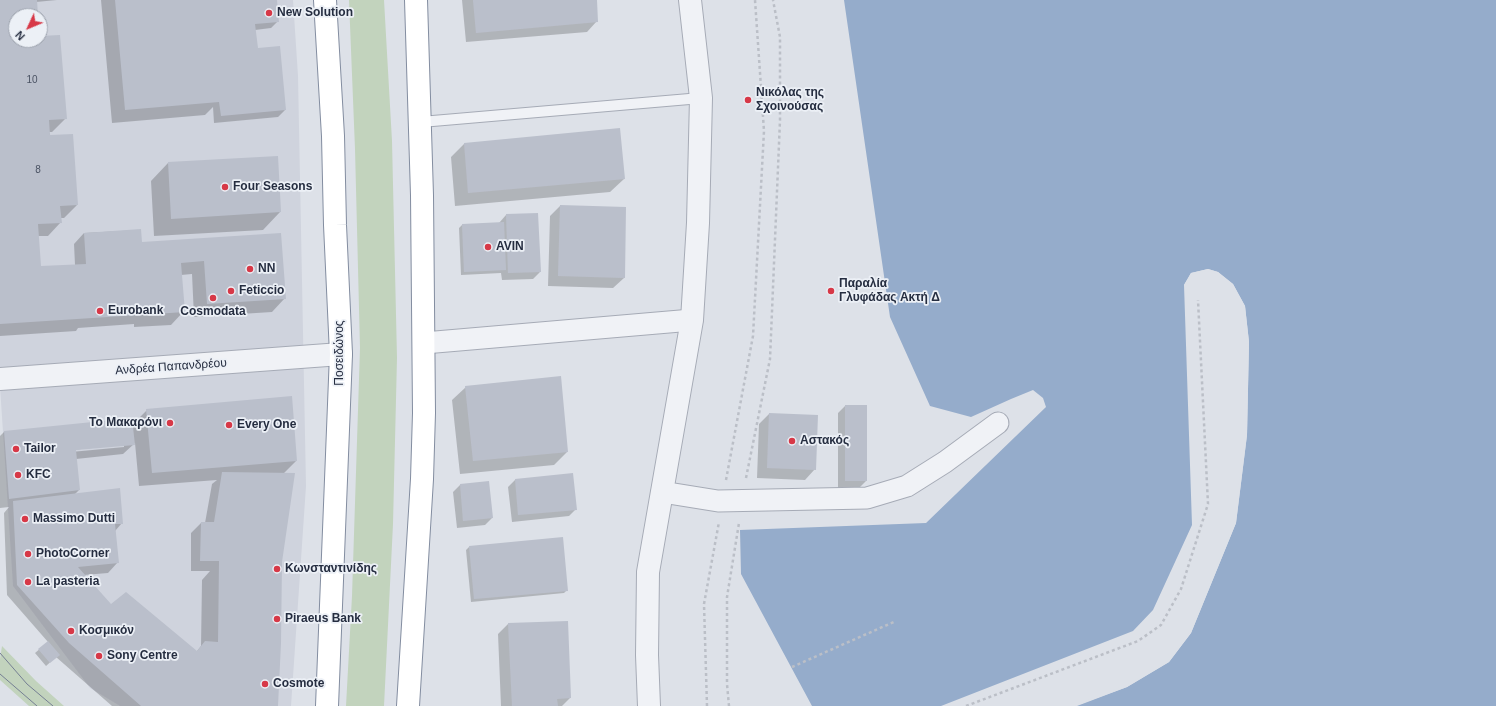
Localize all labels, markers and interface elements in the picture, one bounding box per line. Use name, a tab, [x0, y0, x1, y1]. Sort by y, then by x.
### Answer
place label: New Solution	[277, 6, 353, 20]
north arrow	[8, 8, 48, 48]
marker: New Solution	[264, 8, 274, 18]
text: N	[13, 29, 27, 43]
house number: 10	[26, 74, 38, 86]
place label: Νικόλας της Σχοινούσας	[756, 86, 824, 114]
marker: Νικόλας της Σχοινούσας	[743, 95, 753, 105]
house number: 8	[35, 164, 41, 176]
place label: Four Seasons	[233, 180, 312, 194]
marker: Four Seasons	[220, 182, 230, 192]
place label: AVIN	[496, 240, 524, 254]
marker: AVIN	[483, 242, 493, 252]
place label: NN	[258, 262, 275, 276]
marker: NN	[245, 264, 255, 274]
place label: Παραλία Γλυφάδας Ακτή Δ	[839, 277, 940, 305]
place label: Feticcio	[239, 284, 284, 298]
marker: Feticcio	[226, 286, 236, 296]
marker: Παραλία Γλυφάδας Ακτή Δ	[826, 286, 836, 296]
marker: Cosmodata	[208, 293, 218, 303]
place label: Eurobank	[108, 304, 163, 318]
place label: Cosmodata	[180, 305, 246, 319]
marker: Eurobank	[95, 306, 105, 316]
street label: Ποσειδώνος	[333, 320, 347, 386]
street label: Ανδρέα Παπανδρέου	[115, 356, 227, 378]
place label: Το Μακαρόνι	[89, 416, 162, 430]
marker: Το Μακαρόνι	[165, 418, 175, 428]
place label: Every One	[237, 418, 296, 432]
marker: Every One	[224, 420, 234, 430]
place label: Αστακός	[800, 434, 849, 448]
marker: Αστακός	[787, 436, 797, 446]
place label: Tailor	[24, 442, 56, 456]
marker: Tailor	[11, 444, 21, 454]
place label: KFC	[26, 468, 51, 482]
marker: KFC	[13, 470, 23, 480]
place label: Massimo Dutti	[33, 512, 115, 526]
marker: Massimo Dutti	[20, 514, 30, 524]
place label: PhotoCorner	[36, 547, 109, 561]
marker: PhotoCorner	[23, 549, 33, 559]
place label: Κωνσταντινίδης	[285, 562, 377, 576]
marker: Κωνσταντινίδης	[272, 564, 282, 574]
place label: La pasteria	[36, 575, 99, 589]
marker: La pasteria	[23, 577, 33, 587]
place label: Piraeus Bank	[285, 612, 361, 626]
marker: Piraeus Bank	[272, 614, 282, 624]
place label: Κοσμικόν	[79, 624, 134, 638]
marker: Κοσμικόν	[66, 626, 76, 636]
place label: Sony Centre	[107, 649, 178, 663]
marker: Sony Centre	[94, 651, 104, 661]
place label: Cosmote	[273, 677, 324, 691]
marker: Cosmote	[260, 679, 270, 689]

